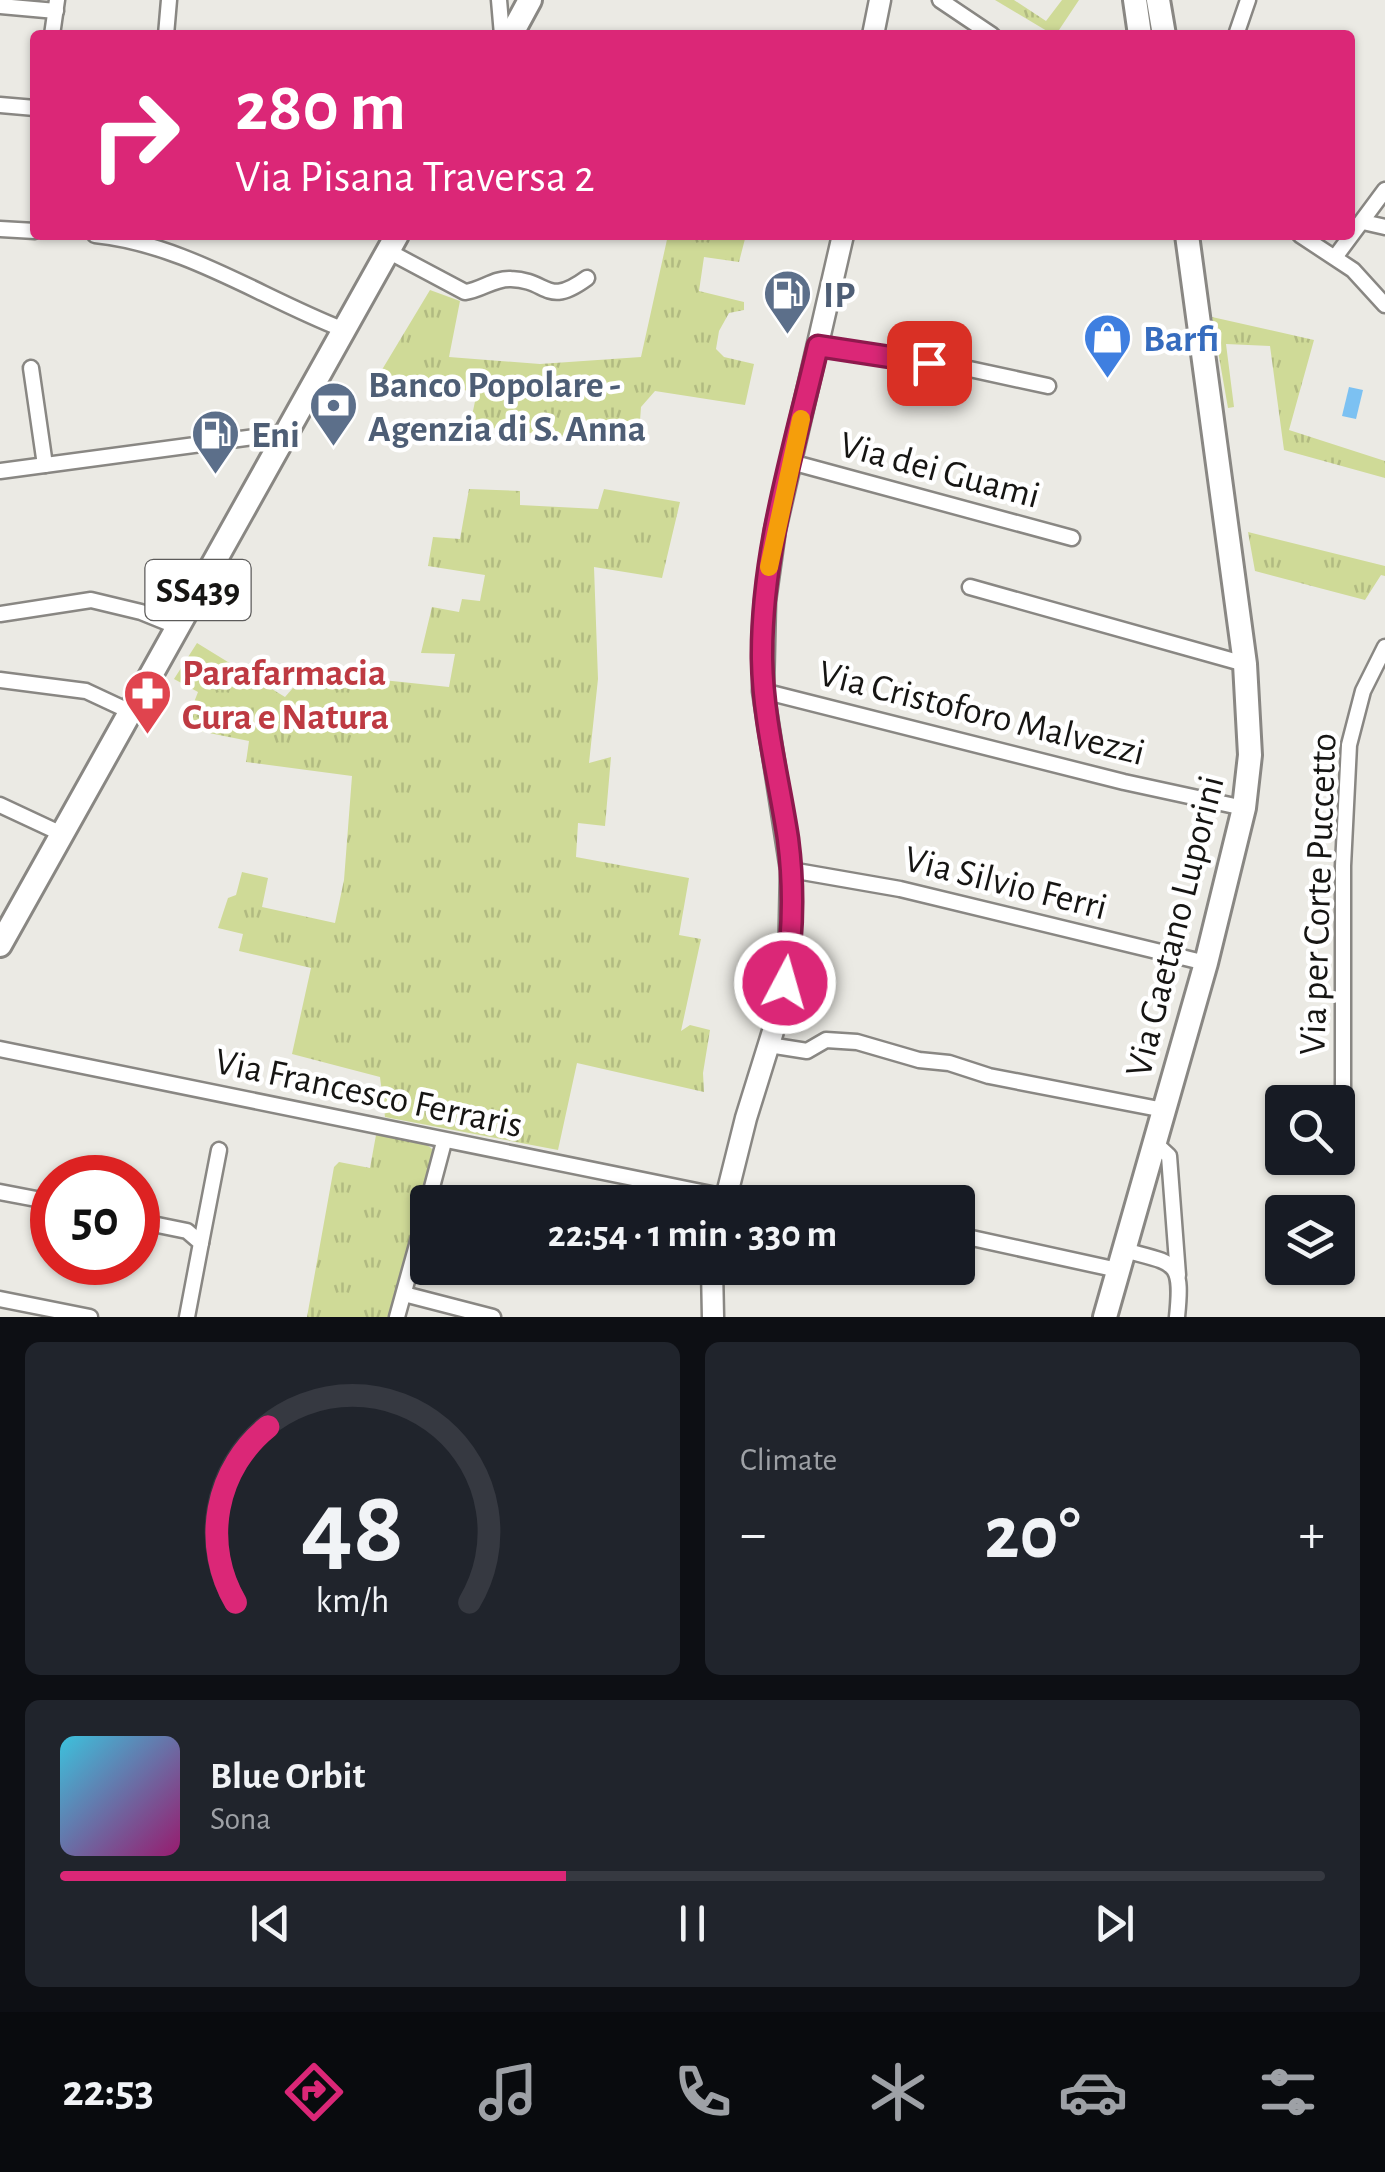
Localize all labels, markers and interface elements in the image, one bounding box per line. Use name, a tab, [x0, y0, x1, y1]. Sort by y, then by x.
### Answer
icon: right	[70, 70, 200, 200]
text: 280 m	[235, 73, 406, 143]
text: Via Pisana Traversa 2	[235, 155, 595, 200]
fuel station icon: IP	[762, 268, 814, 336]
place label: IP	[823, 277, 855, 315]
shop icon: Barfi	[1082, 312, 1134, 380]
pin	[887, 321, 972, 406]
place label: Barfi	[1143, 321, 1219, 359]
icon: arrive	[902, 336, 957, 391]
place label: Banco Popolare - Agenzia di S. Anna	[368, 367, 646, 449]
bank icon: Banco Popolare - Agenzia di S. Anna	[307, 380, 359, 448]
fuel station icon: Eni	[190, 408, 242, 476]
place label: Eni	[251, 417, 300, 455]
street label: Via dei Guami	[835, 426, 1044, 516]
road number: SS439	[146, 560, 250, 620]
place label: Parafarmacia Cura e Natura	[182, 655, 389, 737]
street label: Via Cristoforo Malvezzi	[814, 655, 1149, 773]
pharmacy icon: Parafarmacia Cura e Natura	[121, 668, 173, 736]
street label: Via per Corte Puccetto	[1294, 732, 1344, 1056]
street label: Via Gaetano Luporini	[1120, 772, 1232, 1081]
street label: Via Silvio Ferri	[900, 840, 1111, 927]
position arrow	[733, 931, 837, 1035]
street label: Via Francesco Ferraris	[211, 1043, 526, 1145]
map controls	[1265, 1085, 1355, 1285]
button: search	[1265, 1085, 1355, 1175]
speed limit sign: 50	[30, 1155, 160, 1285]
button: layers	[1265, 1195, 1355, 1285]
text: 22:54 · 1 min · 330 m	[548, 1216, 837, 1254]
text: Climate	[740, 1444, 837, 1476]
text: 48	[301, 1477, 404, 1581]
text: 20°	[984, 1497, 1081, 1572]
text: −	[740, 1507, 766, 1562]
text: +	[1299, 1507, 1325, 1562]
text: km/h	[316, 1583, 389, 1619]
text: Blue Orbit	[210, 1758, 365, 1796]
text: Sona	[210, 1803, 271, 1835]
icon: previous	[243, 1896, 298, 1951]
icon: pause	[665, 1896, 720, 1951]
icon: next	[1087, 1896, 1142, 1951]
icon: directions	[279, 2057, 349, 2127]
icon: music	[473, 2057, 543, 2127]
icon: phone	[668, 2057, 738, 2127]
icon: climate	[863, 2057, 933, 2127]
icon: car	[1058, 2057, 1128, 2127]
icon: filters	[1253, 2057, 1323, 2127]
text: 22:53	[62, 2069, 154, 2114]

